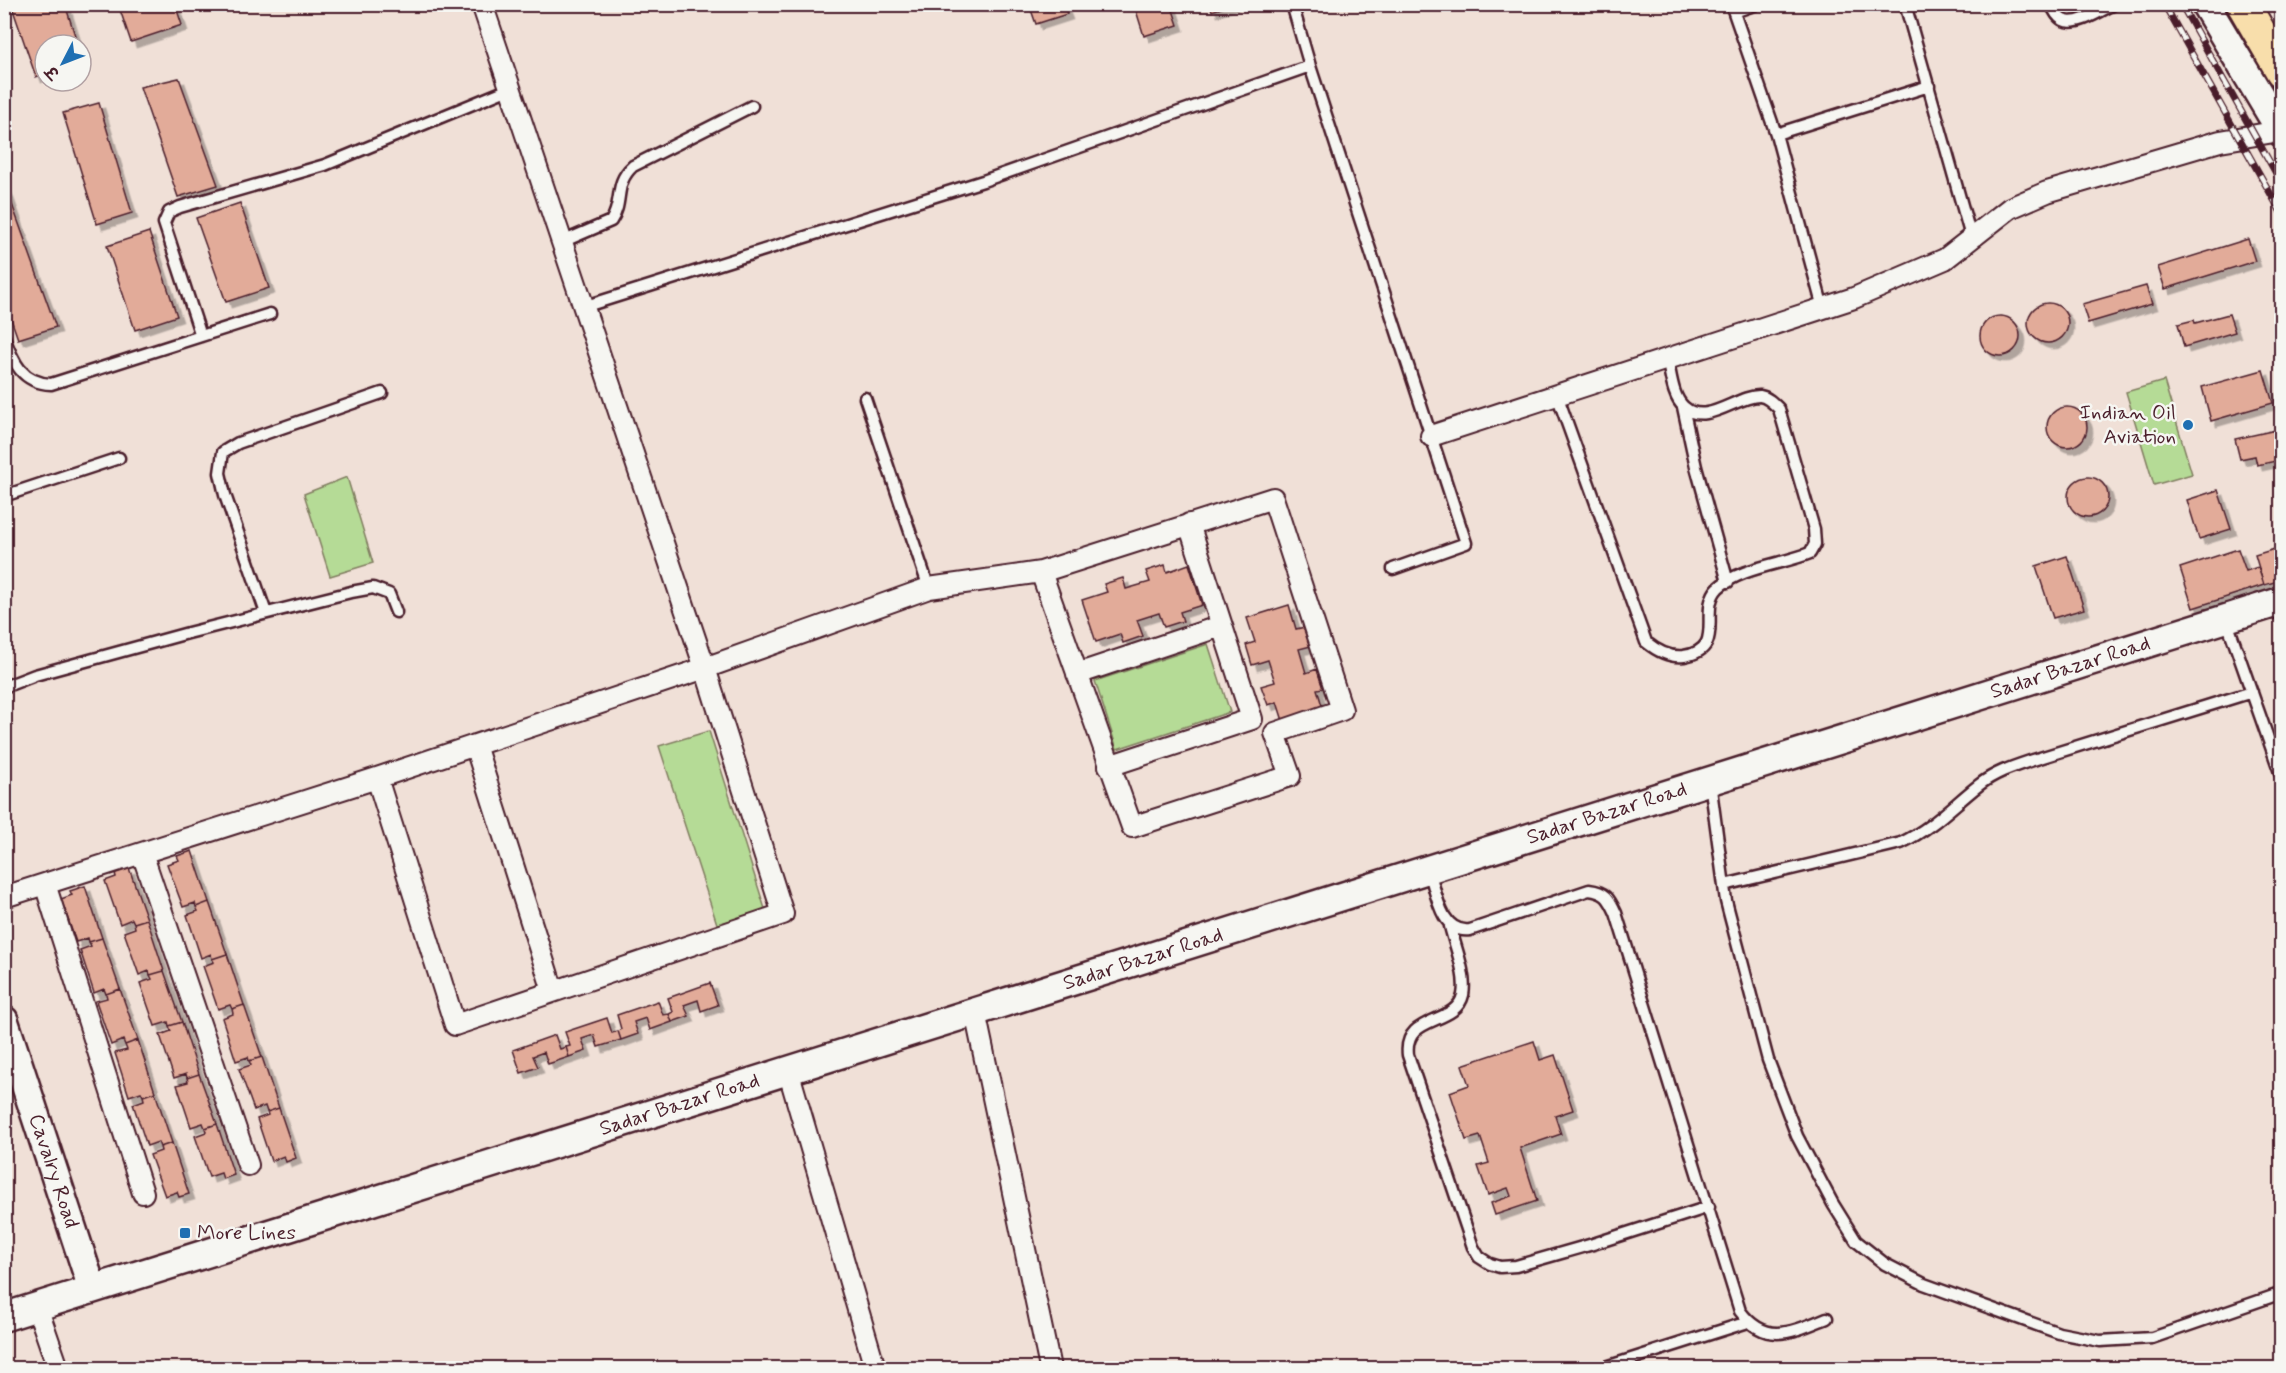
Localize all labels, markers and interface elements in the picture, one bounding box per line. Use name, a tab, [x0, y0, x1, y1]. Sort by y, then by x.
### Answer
north arrow	[33, 33, 93, 93]
text: उ	[41, 60, 66, 85]
place label: Indian Oil Aviation	[2080, 399, 2176, 451]
marker: Indian Oil Aviation	[2181, 418, 2195, 432]
street label: Sadar Bazar Road	[1987, 629, 2154, 706]
street label: Sadar Bazar Road	[1523, 775, 1690, 852]
street label: Sadar Bazar Road	[1060, 921, 1227, 997]
street label: Sadar Bazar Road	[596, 1066, 763, 1143]
street label: Cavalry Road	[22, 1110, 85, 1232]
place label: More Lines	[197, 1219, 296, 1247]
marker: More Lines	[178, 1226, 192, 1240]

